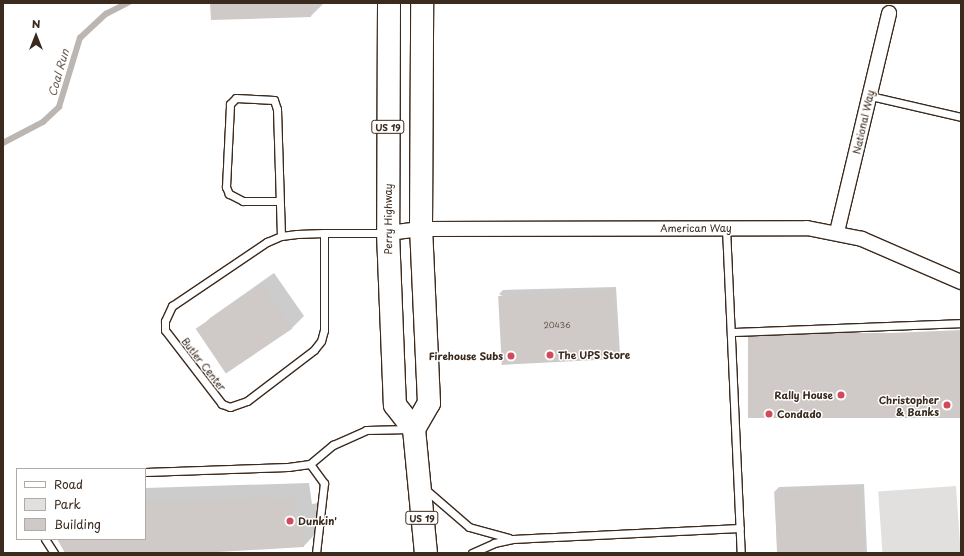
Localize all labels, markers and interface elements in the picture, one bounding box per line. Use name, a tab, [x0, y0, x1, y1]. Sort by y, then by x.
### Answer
text: N	[32, 15, 40, 32]
north arrow	[16, 16, 56, 56]
water label: Coal Run	[46, 48, 72, 98]
street label: National Way	[850, 89, 876, 155]
road number: US 19	[371, 120, 405, 134]
street label: Perry Highway	[382, 184, 394, 254]
street label: American Way	[660, 222, 732, 234]
house number: 20436	[543, 321, 571, 331]
street label: Butler Center	[179, 335, 229, 393]
place label: The UPS Store	[558, 349, 630, 361]
place label: Firehouse Subs	[429, 350, 503, 362]
marker: The UPS Store	[545, 350, 555, 360]
marker: Firehouse Subs	[506, 351, 516, 361]
place label: Rally House	[774, 389, 833, 401]
marker: Rally House	[836, 390, 846, 400]
place label: Christopher & Banks	[879, 393, 939, 416]
marker: Christopher & Banks	[942, 400, 952, 410]
place label: Condado	[777, 408, 821, 420]
marker: Condado	[764, 409, 774, 419]
legend	[16, 468, 146, 540]
text: Road	[54, 475, 83, 493]
text: Park	[54, 495, 81, 513]
road number: US 19	[405, 511, 439, 525]
text: Building	[54, 515, 101, 533]
place label: Dunkin'	[298, 515, 337, 527]
marker: Dunkin'	[285, 516, 295, 526]

